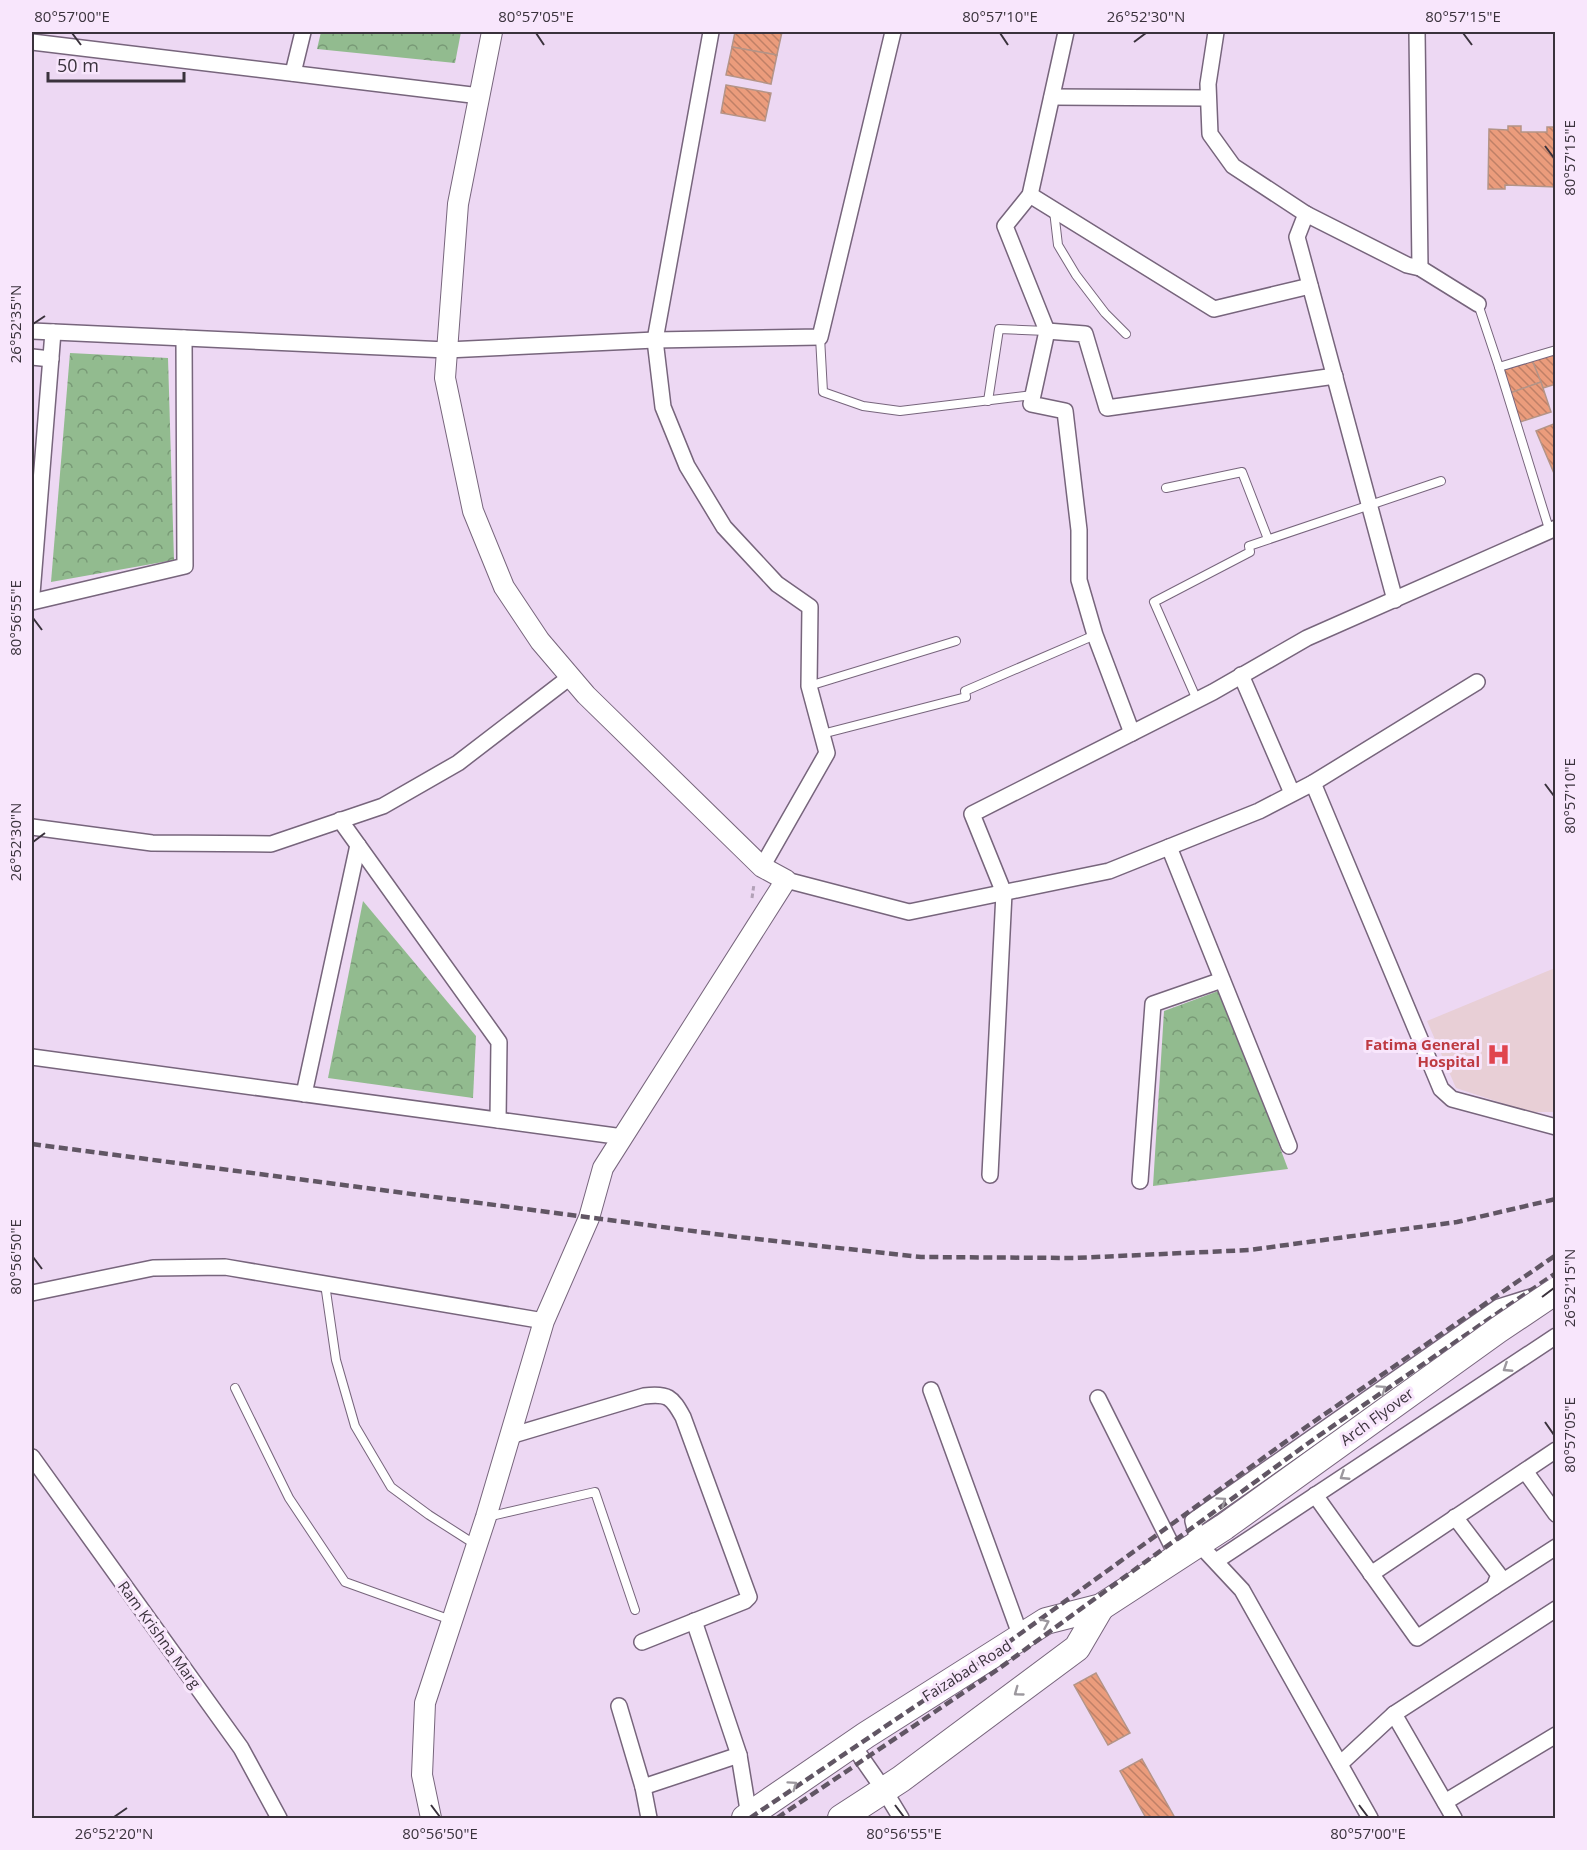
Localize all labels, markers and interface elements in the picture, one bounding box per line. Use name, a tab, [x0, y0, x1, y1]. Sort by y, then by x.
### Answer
text: 80°57'00"E	[34, 6, 110, 26]
text: 80°57'05"E	[498, 6, 574, 26]
text: 80°57'10"E	[962, 6, 1038, 26]
text: 26°52'30"N	[1107, 6, 1185, 26]
text: 80°57'15"E	[1425, 6, 1501, 26]
scale bar	[48, 45, 184, 83]
text: 50 m	[57, 53, 99, 77]
text: 80°57'15"E	[1559, 120, 1579, 196]
text: 26°52'35"N	[5, 285, 25, 363]
text: 80°56'55"E	[5, 580, 25, 656]
text: 80°57'10"E	[1559, 758, 1579, 834]
text: 26°52'30"N	[5, 803, 25, 881]
place label: Fatima General Hospital	[1365, 1034, 1480, 1071]
hospital icon: Fatima General Hospital	[1485, 1041, 1511, 1067]
text: 80°56'50"E	[5, 1219, 25, 1295]
text: 26°52'15"N	[1559, 1249, 1579, 1327]
one-way arrow	[1502, 1361, 1513, 1372]
street label: Arch Flyover	[1336, 1383, 1417, 1450]
one-way arrow	[1375, 1385, 1386, 1396]
text: 80°57'05"E	[1559, 1397, 1579, 1473]
one-way arrow	[1340, 1469, 1351, 1480]
one-way arrow	[1215, 1497, 1226, 1508]
street label: Ram Krishna Marg	[114, 1577, 206, 1692]
one-way arrow	[1039, 1618, 1050, 1630]
street label: Faizabad Road	[918, 1635, 1015, 1706]
one-way arrow	[1014, 1685, 1025, 1696]
one-way arrow	[787, 1781, 798, 1792]
text: 26°52'20"N	[75, 1823, 153, 1843]
text: 80°56'50"E	[402, 1823, 478, 1843]
text: 80°56'55"E	[866, 1823, 942, 1843]
text: 80°57'00"E	[1330, 1823, 1406, 1843]

